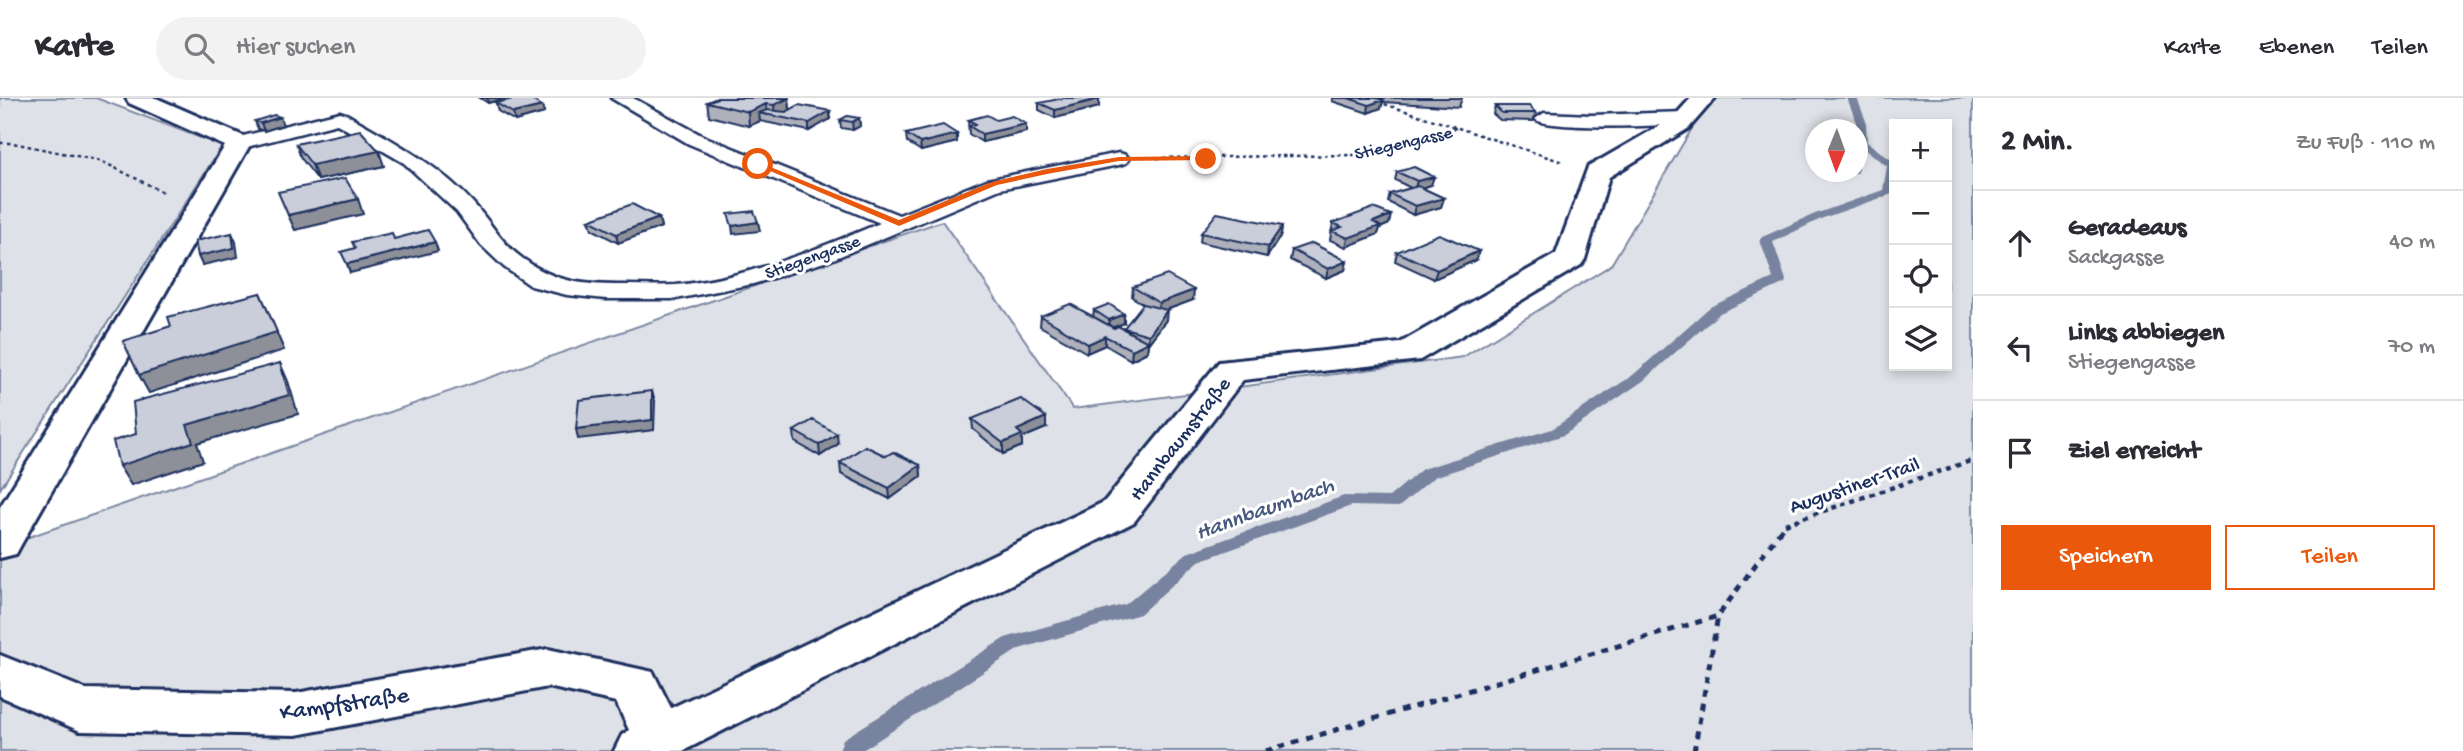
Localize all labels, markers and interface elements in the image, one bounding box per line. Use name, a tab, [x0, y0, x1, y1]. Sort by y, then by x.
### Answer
search box	[156, 17, 646, 80]
text: Karte	[35, 29, 114, 67]
icon: search	[180, 29, 218, 67]
text: Hier suchen	[236, 33, 355, 64]
text: Karte	[2164, 34, 2221, 63]
text: Ebenen	[2259, 34, 2334, 63]
text: Teilen	[2372, 34, 2428, 63]
north arrow	[1805, 119, 1868, 182]
map controls	[1889, 119, 1952, 371]
button: +	[1889, 119, 1952, 182]
street label: Stiegengasse	[1353, 123, 1455, 166]
text: 2 Min.	[2001, 126, 2074, 161]
text: Zu Fuß · 110 m	[2296, 130, 2435, 157]
route end	[1190, 143, 1221, 174]
route start	[742, 148, 773, 179]
button: −	[1889, 182, 1952, 245]
text: Geradeaus	[2068, 214, 2186, 245]
icon: ahead	[2001, 224, 2039, 262]
text: 40 m	[2389, 229, 2435, 256]
street label: Stiegengasse	[762, 231, 864, 285]
button: locate	[1889, 245, 1952, 308]
text: Sackgasse	[2068, 245, 2164, 272]
button: layers	[1889, 308, 1952, 371]
text: Links abbiegen	[2068, 319, 2224, 350]
icon: left	[2001, 329, 2039, 367]
text: 70 m	[2388, 334, 2435, 361]
text: Stiegengasse	[2068, 350, 2195, 377]
street label: Hannbaumstraße	[1126, 372, 1239, 507]
icon: arrive	[2001, 434, 2039, 472]
text: Ziel erreicht	[2068, 437, 2200, 468]
street label: Augustiner-Trail	[1787, 453, 1924, 521]
water label: Hannbaumbach	[1193, 473, 1338, 548]
button: Speichern	[2001, 525, 2211, 590]
button: Teilen	[2225, 525, 2435, 590]
street label: Kampfstraße	[278, 682, 412, 729]

